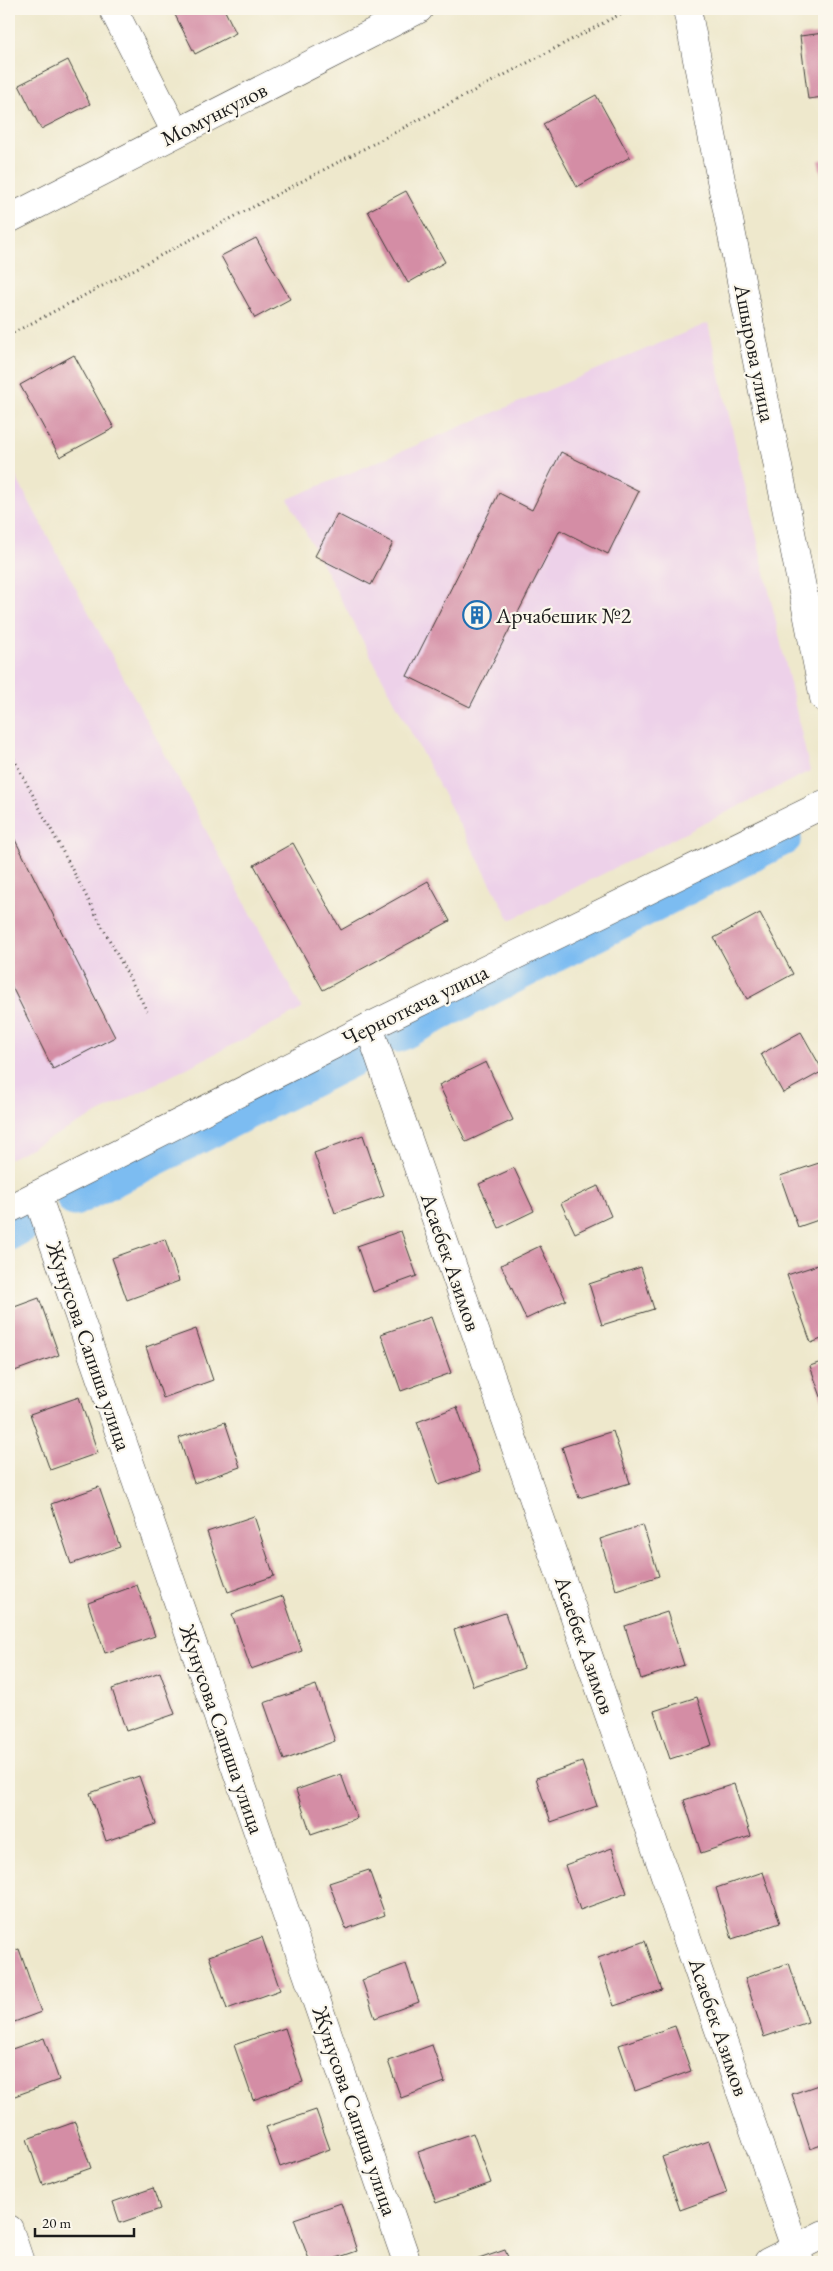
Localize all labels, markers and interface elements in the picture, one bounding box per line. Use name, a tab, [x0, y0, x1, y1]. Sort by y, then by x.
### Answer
street label: Момункулов	[156, 75, 272, 153]
street label: Ашырова улица	[727, 280, 783, 425]
building icon: Арчабешик №2	[462, 600, 492, 630]
place label: Арчабешик №2	[495, 601, 632, 630]
street label: Черноткача улица	[337, 957, 493, 1053]
street label: Асаебек Азимов	[413, 1188, 488, 1335]
street label: Жунусова Сапиша улица	[39, 1236, 139, 1455]
street label: Асаебек Азимов	[547, 1571, 622, 1718]
street label: Жунусова Сапиша улица	[172, 1619, 272, 1838]
street label: Асаебек Азимов	[681, 1953, 756, 2100]
street label: Жунусова Сапиша улица	[305, 2001, 405, 2220]
scale bar	[35, 2206, 134, 2238]
text: 20 m	[42, 2213, 71, 2232]

